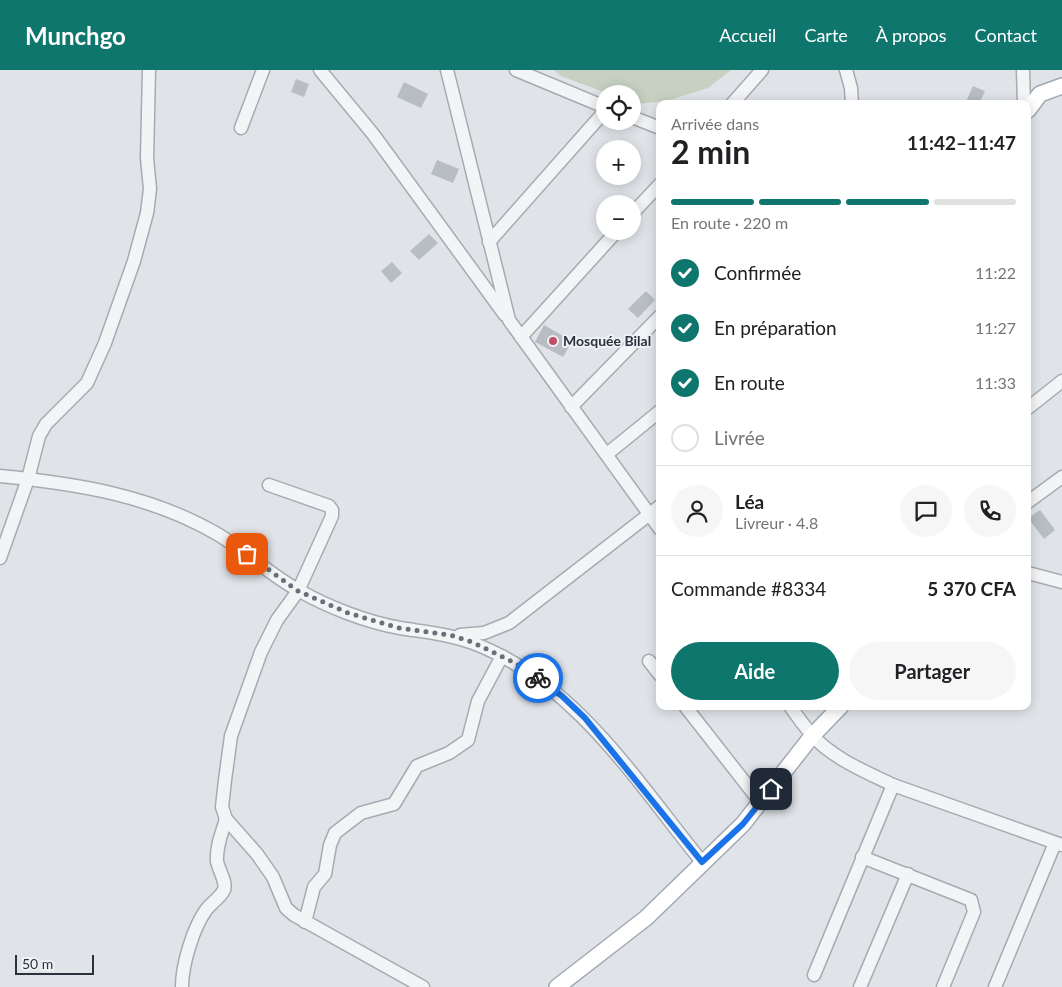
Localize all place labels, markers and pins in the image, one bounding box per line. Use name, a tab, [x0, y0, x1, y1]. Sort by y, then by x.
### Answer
place label: Mosquée Bilal	[563, 332, 651, 349]
marker: Mosquée Bilal	[547, 335, 559, 347]
pin	[226, 533, 268, 575]
pin	[750, 768, 792, 810]

